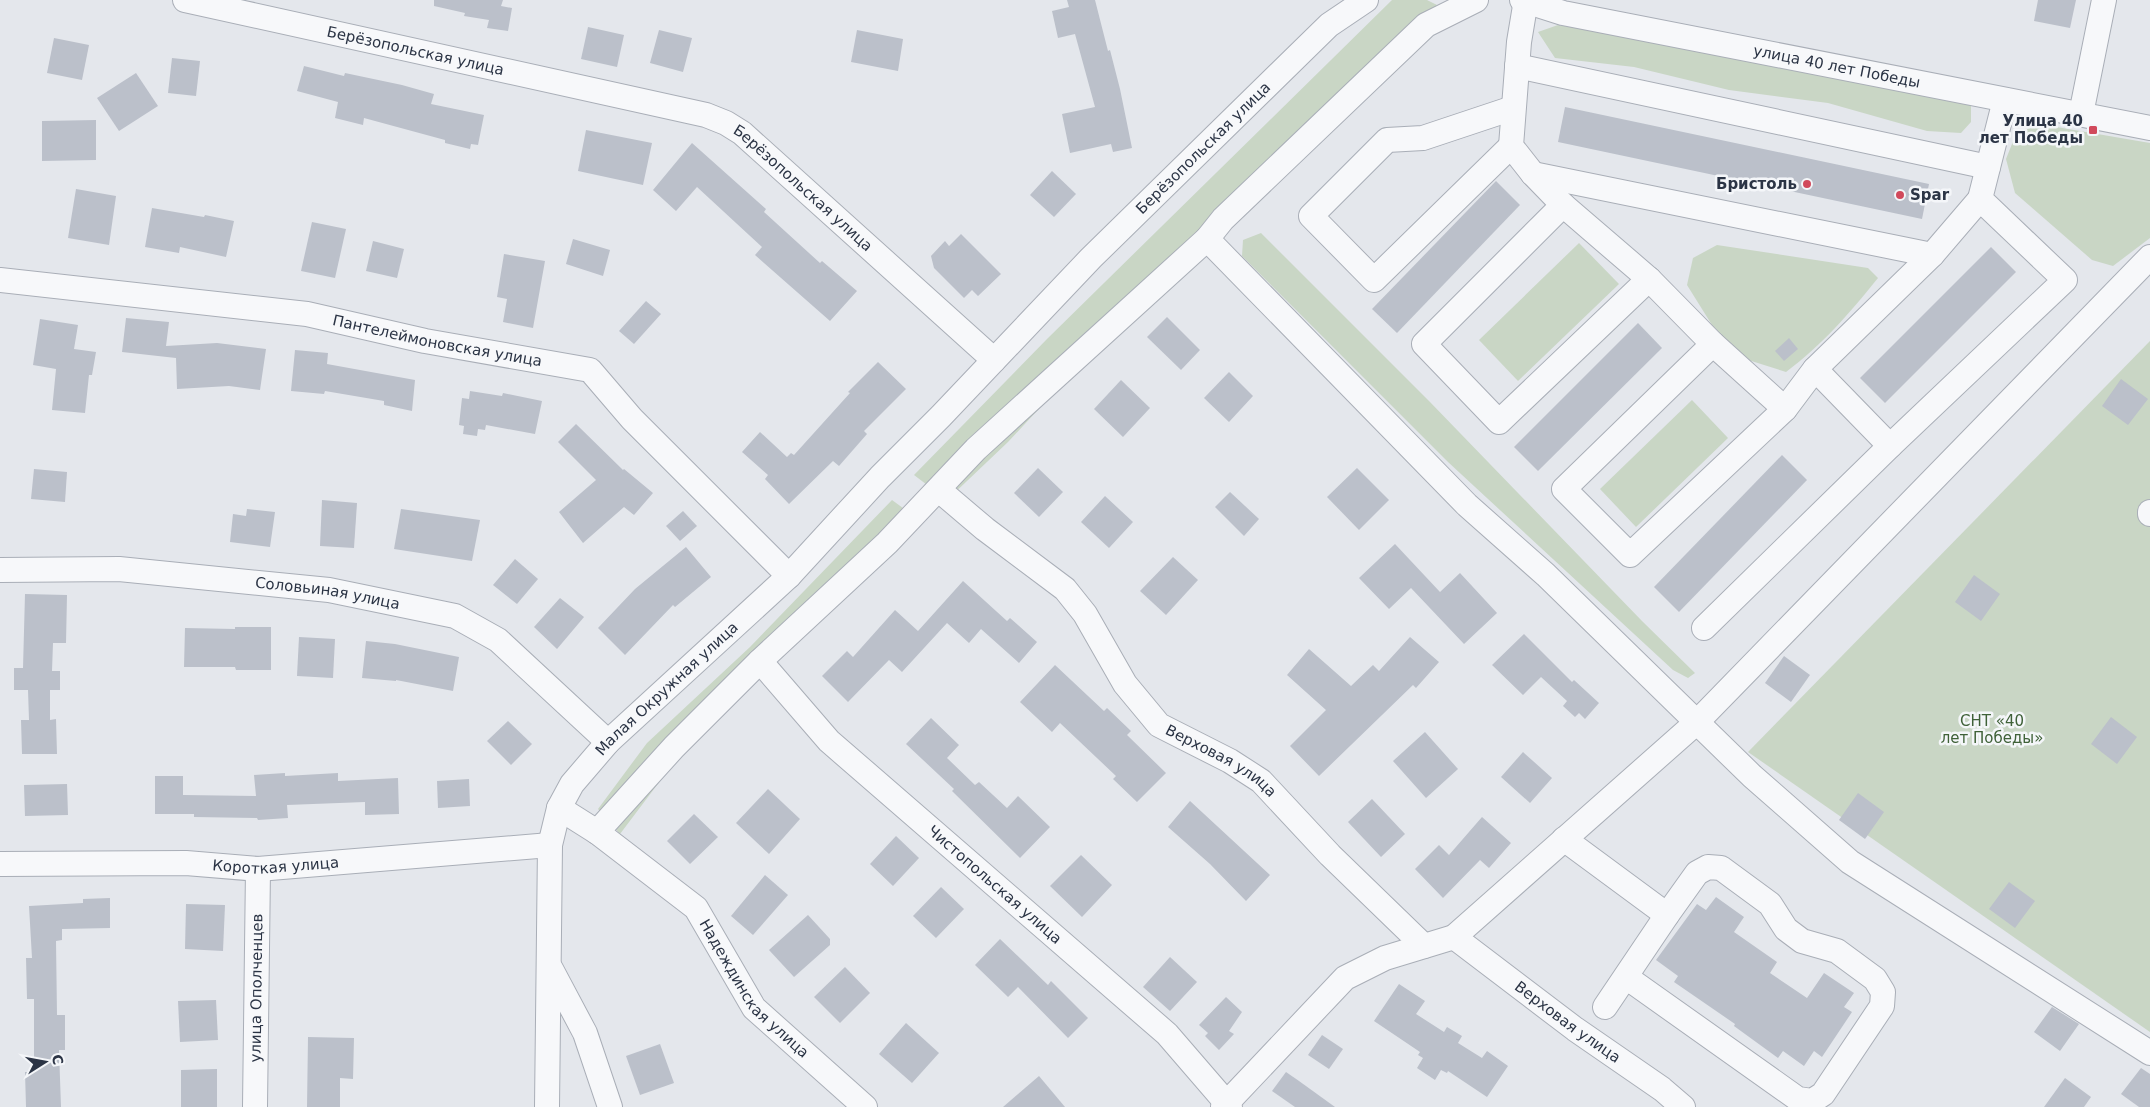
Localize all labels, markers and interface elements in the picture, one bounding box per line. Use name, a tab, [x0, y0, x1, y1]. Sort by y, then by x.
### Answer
street label: Берёзопольская улица	[325, 23, 506, 79]
street label: улица 40 лет Победы	[1752, 41, 1922, 92]
street label: Берёзопольская улица	[1132, 78, 1274, 218]
place label: Улица 40 лет Победы	[1979, 112, 2083, 147]
street label: Берёзопольская улица	[730, 121, 876, 255]
marker: Улица 40 лет Победы	[2087, 124, 2099, 136]
place label: Бристоль	[1716, 175, 1797, 193]
marker: Бристоль	[1801, 178, 1813, 190]
place label: Spar	[1910, 186, 1950, 204]
marker: Spar	[1894, 189, 1906, 201]
street label: Пантелеймоновская улица	[331, 311, 543, 370]
street label: Соловьиная улица	[254, 574, 401, 613]
street label: Малая Окружная улица	[592, 618, 742, 759]
park label: СНТ «40 лет Победы»	[1941, 712, 2043, 747]
street label: Верховая улица	[1162, 721, 1280, 801]
street label: Чистопольская улица	[924, 822, 1065, 948]
street label: Короткая улица	[212, 853, 340, 878]
street label: улица Ополченцев	[247, 913, 266, 1063]
street label: Надеждинская улица	[695, 916, 813, 1062]
street label: Верховая улица	[1511, 977, 1624, 1067]
north arrow	[20, 1037, 70, 1087]
text: С	[49, 1053, 67, 1066]

